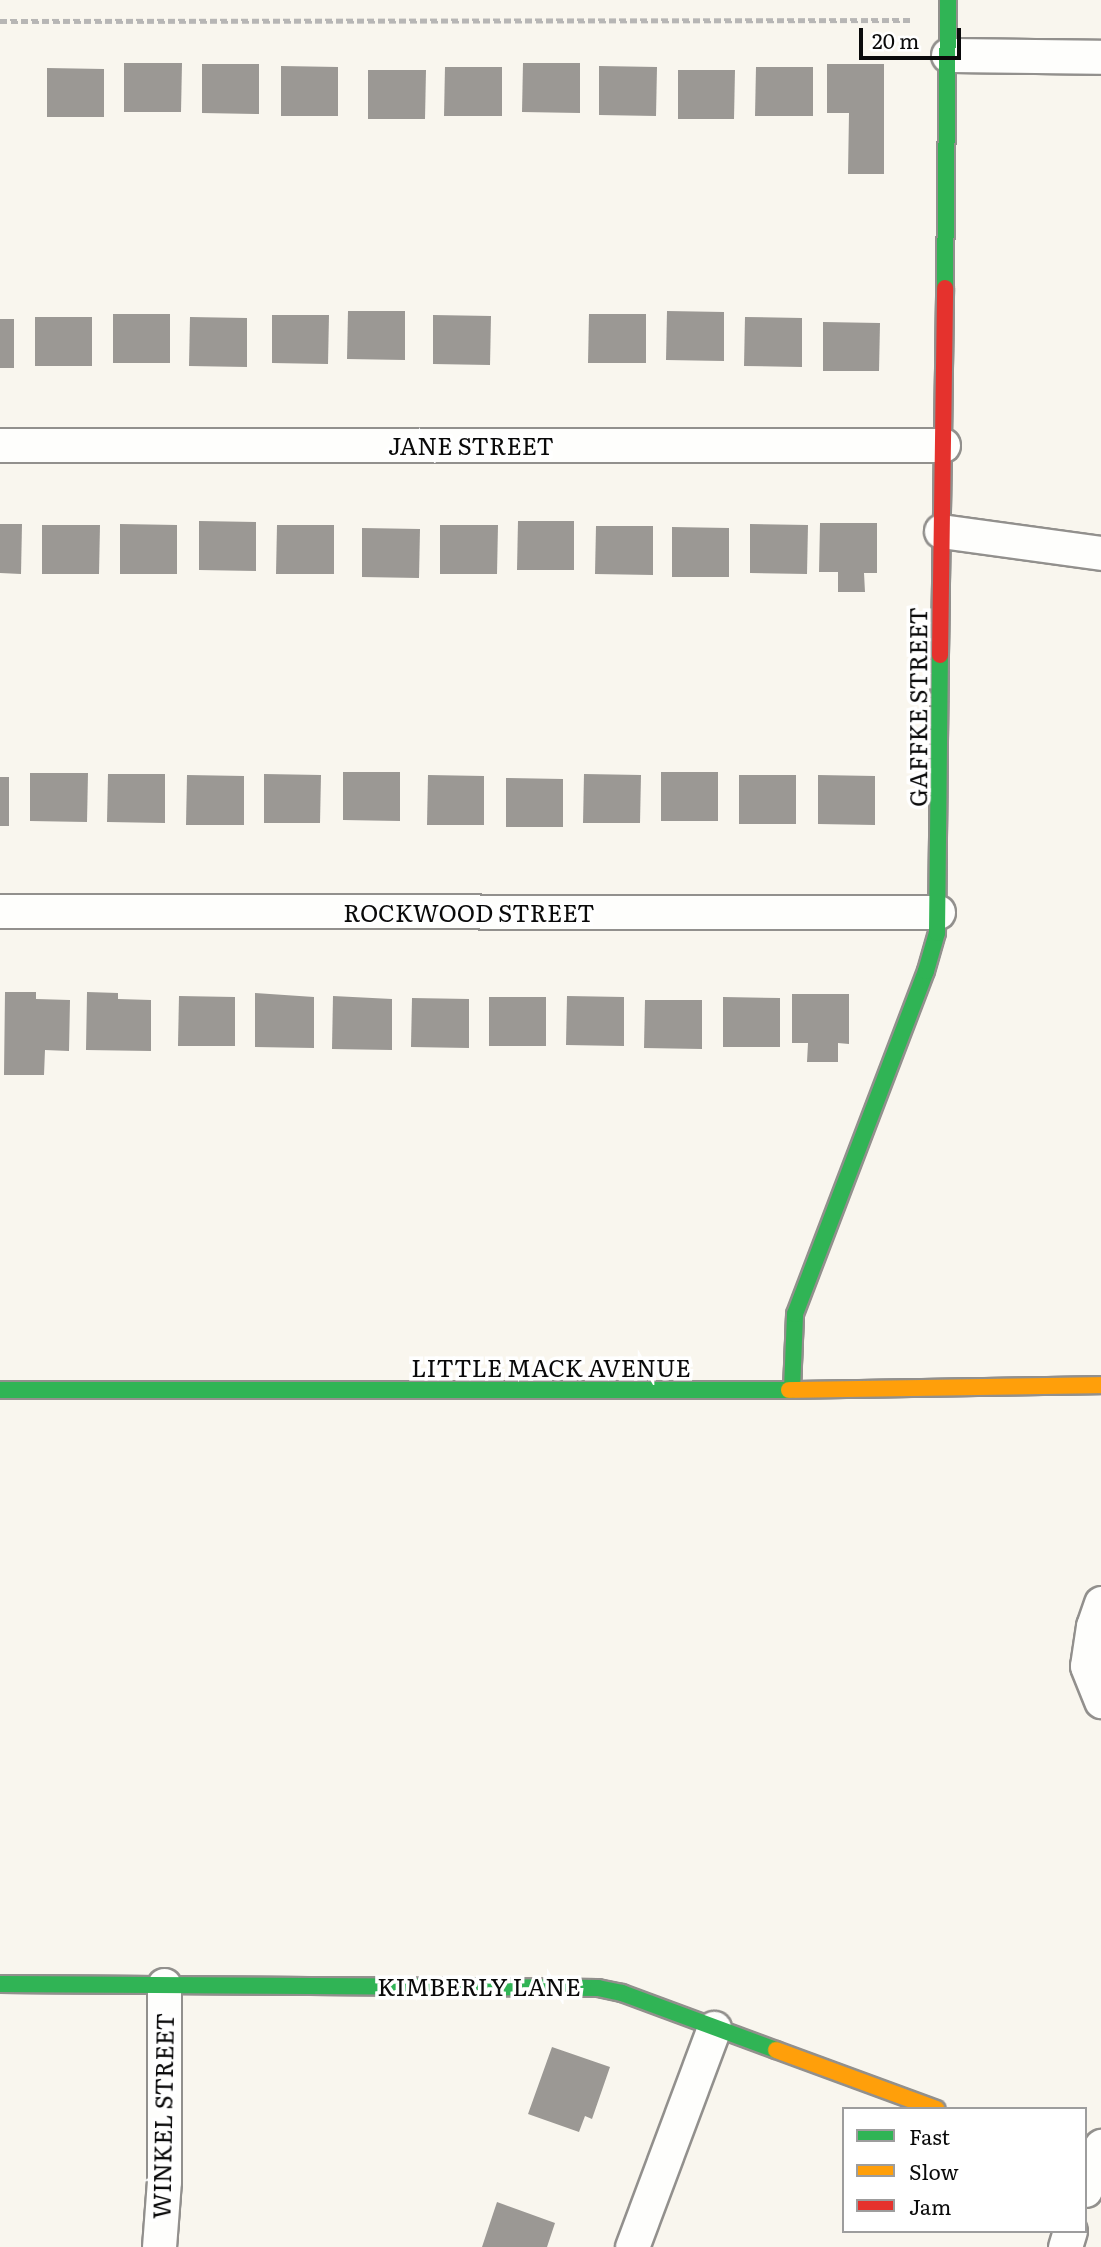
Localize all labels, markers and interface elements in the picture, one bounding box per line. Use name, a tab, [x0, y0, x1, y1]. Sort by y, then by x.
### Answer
scale bar	[863, 14, 964, 58]
text: 20 m	[872, 24, 919, 55]
street label: JANE STREET	[388, 431, 554, 459]
street label: GAFFKE STREET	[903, 607, 931, 807]
street label: ROCKWOOD STREET	[343, 898, 595, 926]
street label: LITTLE MACK AVENUE	[411, 1353, 691, 1381]
street label: KIMBERLY LANE	[377, 1972, 581, 2000]
street label: WINKEL STREET	[146, 2013, 178, 2219]
legend	[842, 2107, 1087, 2233]
text: Fast	[909, 2120, 950, 2151]
text: Slow	[909, 2155, 959, 2186]
text: Jam	[909, 2190, 951, 2221]

